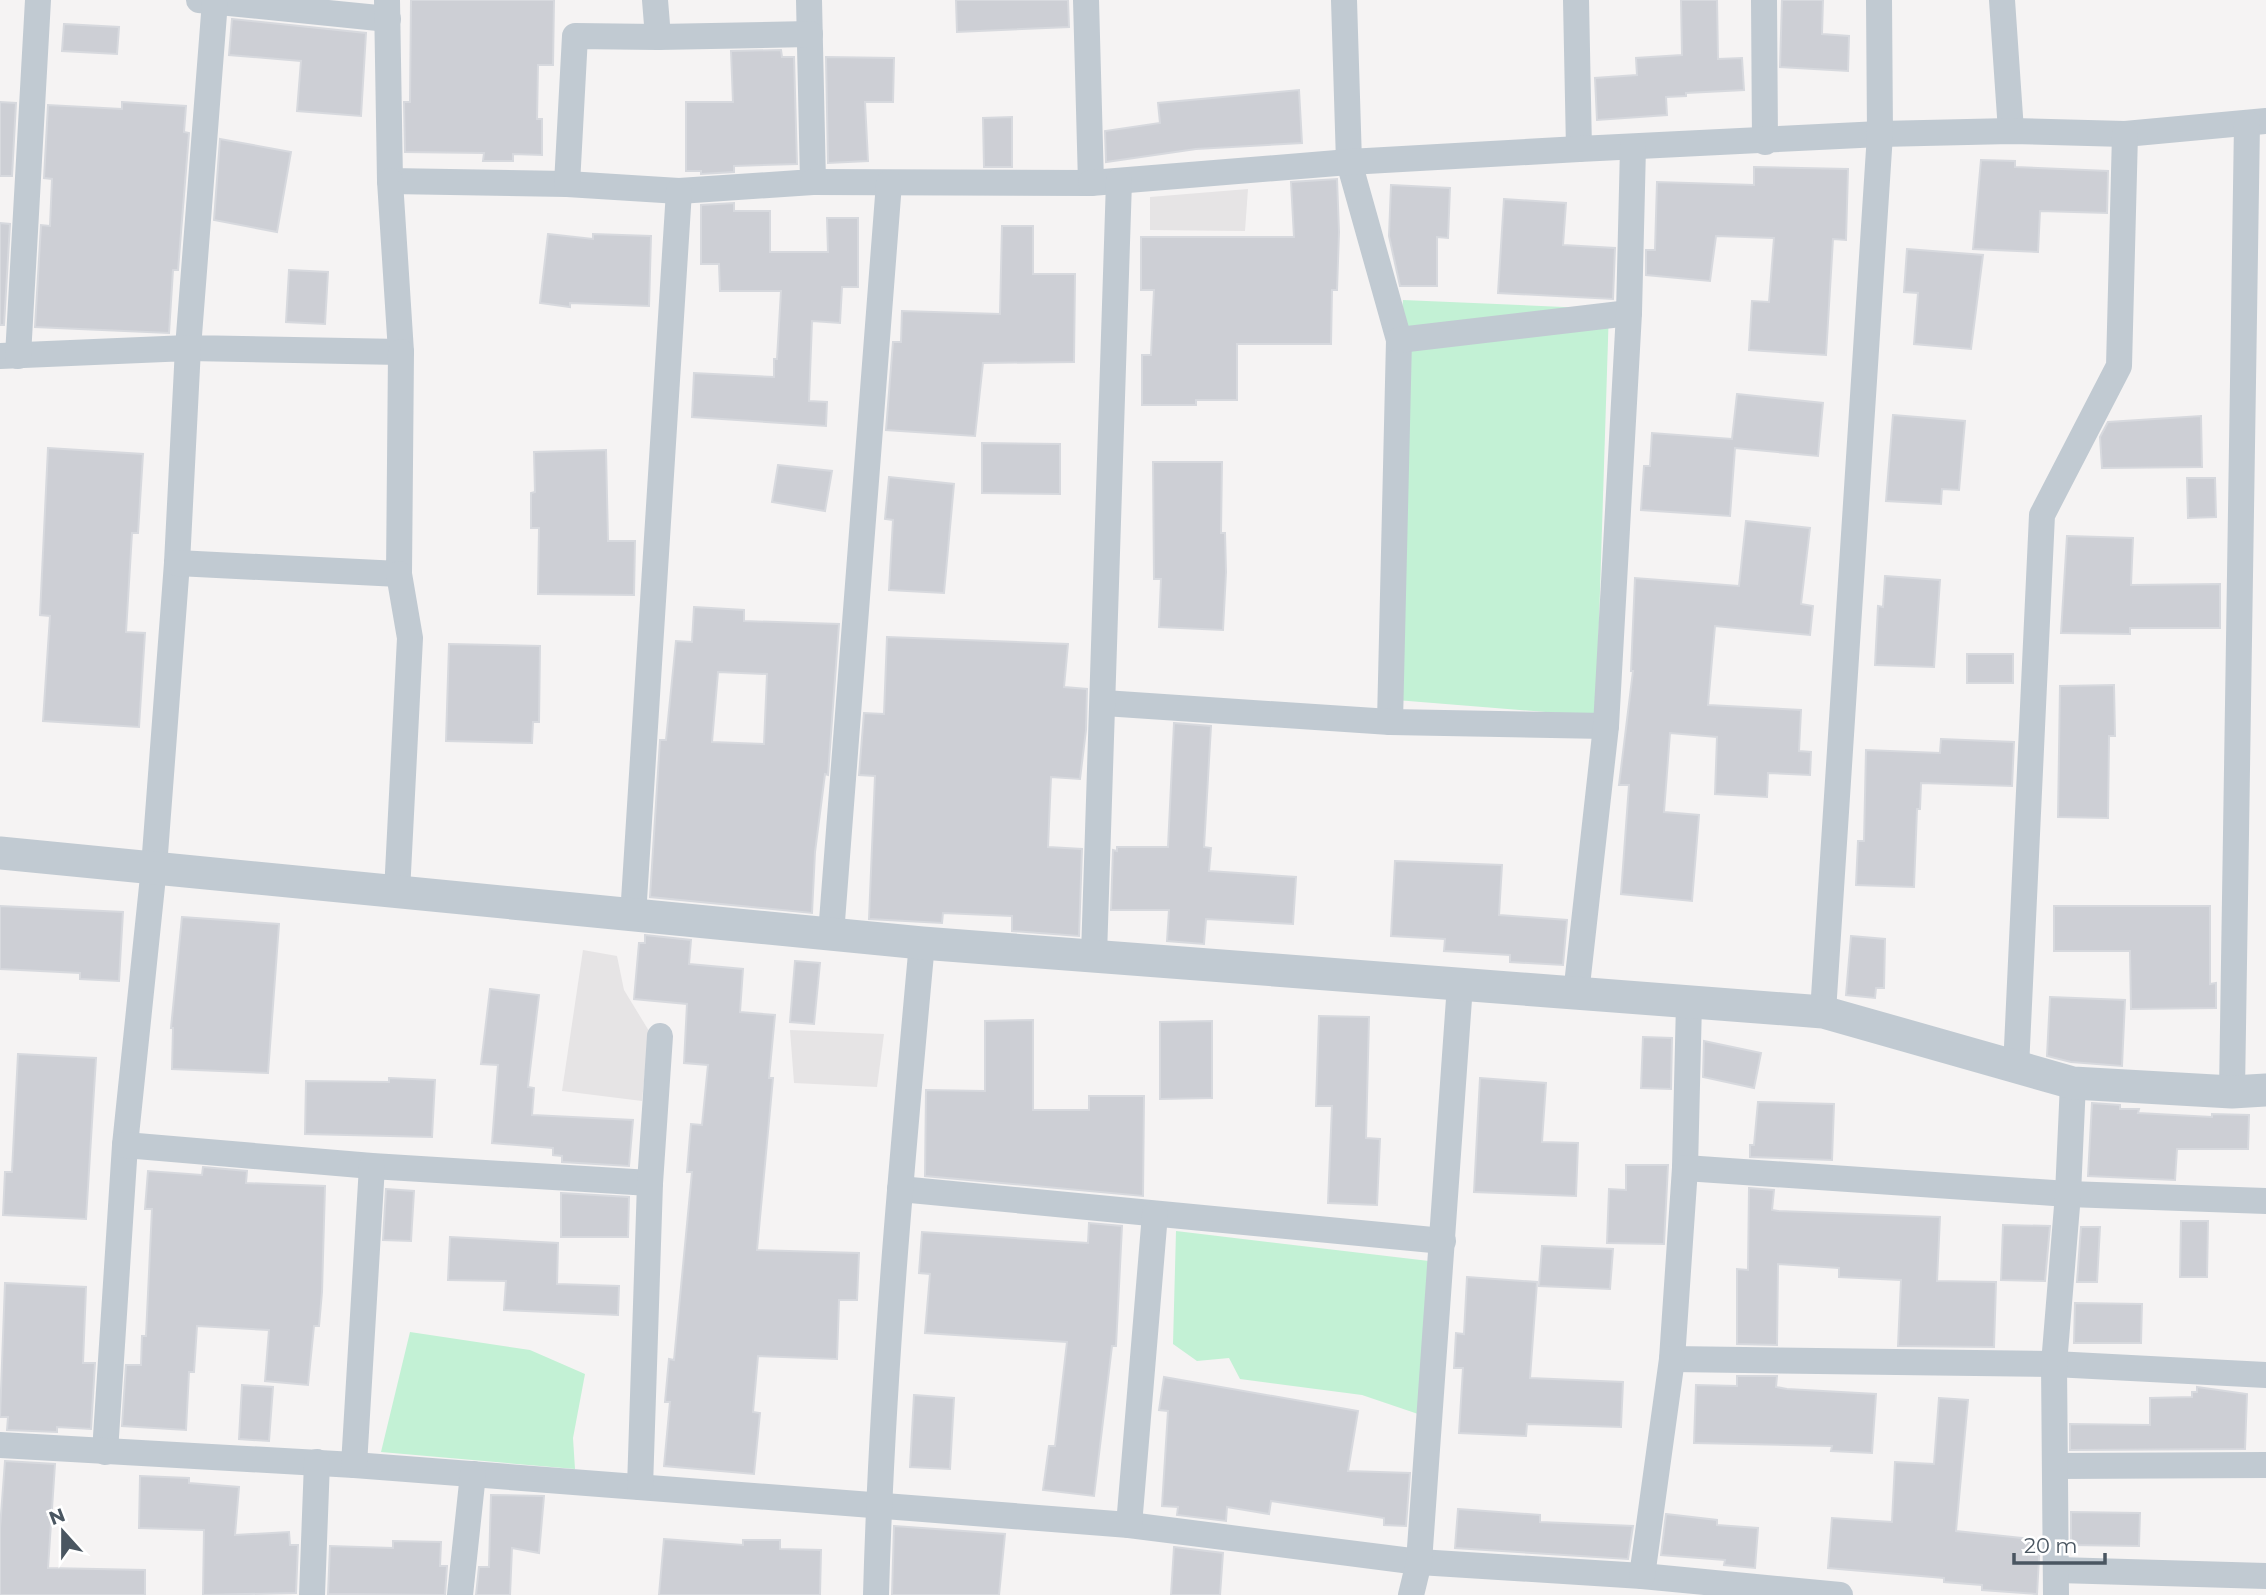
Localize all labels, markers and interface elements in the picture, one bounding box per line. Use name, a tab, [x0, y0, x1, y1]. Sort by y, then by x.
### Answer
north arrow	[28, 1497, 98, 1567]
text: N	[46, 1503, 68, 1530]
scale bar	[2014, 1522, 2105, 1566]
text: 20 m	[2024, 1533, 2078, 1558]

